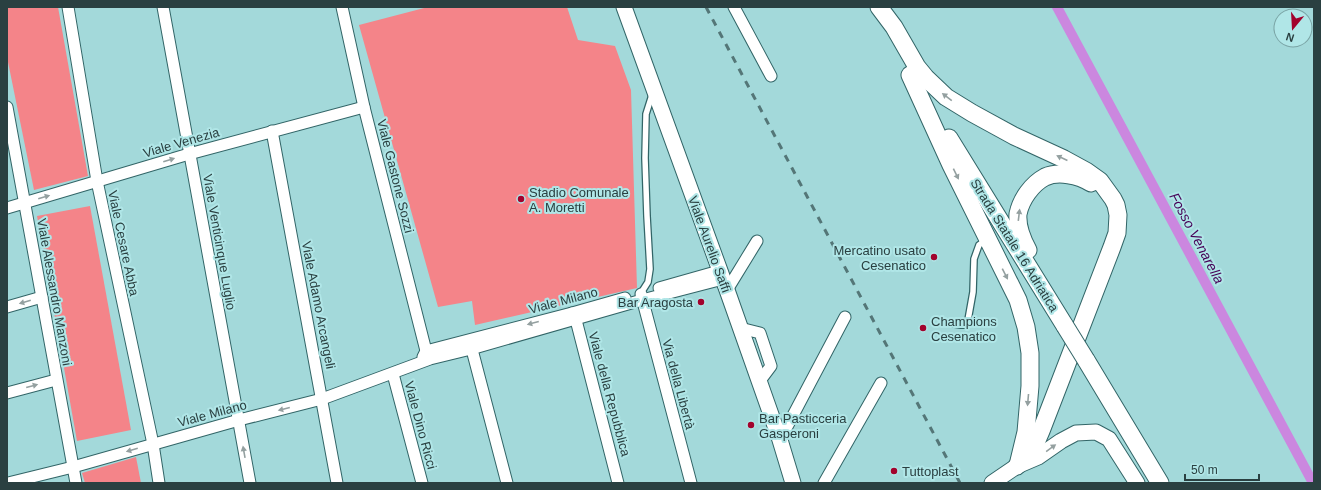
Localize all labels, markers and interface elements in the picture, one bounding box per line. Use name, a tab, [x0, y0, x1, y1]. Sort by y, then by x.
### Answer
north arrow	[1273, 8, 1313, 48]
text: N	[1284, 31, 1296, 44]
one-way arrow	[942, 93, 953, 101]
street label: Viale Gastone Sozzi	[374, 118, 417, 235]
street label: Viale Venezia	[141, 124, 222, 161]
one-way arrow	[1056, 155, 1067, 161]
one-way arrow	[163, 157, 175, 163]
one-way arrow	[952, 168, 959, 179]
street label: Viale Venticinque Luglio	[200, 173, 239, 311]
street label: Strada Statale 16 Adriatica	[967, 176, 1062, 315]
place label: Stadio Comunale A. Moretti	[529, 185, 629, 215]
street label: Viale Cesare Abba	[105, 189, 142, 298]
water label: Fosso Venarella	[1166, 190, 1228, 286]
one-way arrow	[39, 194, 51, 200]
marker: Stadio Comunale A. Moretti	[516, 194, 526, 204]
street label: Viale Aurelio Saffi	[685, 194, 734, 294]
one-way arrow	[1016, 209, 1023, 221]
street label: Viale Alessandro Manzoni	[34, 217, 75, 367]
street label: Viale Adamo Arcangeli	[299, 240, 338, 370]
place label: Mercatino usato Cesenatico	[834, 243, 926, 273]
marker: Mercatino usato Cesenatico	[929, 252, 939, 262]
one-way arrow	[1002, 268, 1009, 280]
street label: Viale Milano	[527, 284, 599, 317]
place label: Bar Aragosta	[618, 295, 694, 310]
marker: Bar Aragosta	[696, 297, 706, 307]
one-way arrow	[18, 299, 30, 305]
place label: Champions Cesenatico	[931, 314, 997, 344]
one-way arrow	[527, 320, 539, 326]
marker: Champions Cesenatico	[918, 323, 928, 333]
street label: Viale della Repubblica	[586, 330, 634, 459]
street label: Via della Libertà	[659, 337, 698, 432]
street label: Viale Dino Ricci	[402, 379, 440, 471]
one-way arrow	[25, 383, 38, 389]
one-way arrow	[1025, 394, 1032, 406]
street label: Viale Milano	[176, 397, 248, 430]
one-way arrow	[278, 406, 290, 412]
place label: Bar Pasticceria Gasperoni	[759, 411, 847, 441]
marker: Bar Pasticceria Gasperoni	[746, 420, 756, 430]
one-way arrow	[1046, 443, 1057, 452]
one-way arrow	[241, 446, 247, 458]
one-way arrow	[126, 447, 138, 453]
scale bar	[1185, 456, 1259, 482]
text: 50 m	[1191, 463, 1218, 477]
place label: Tuttoplast	[902, 464, 959, 479]
marker: Tuttoplast	[889, 466, 899, 476]

